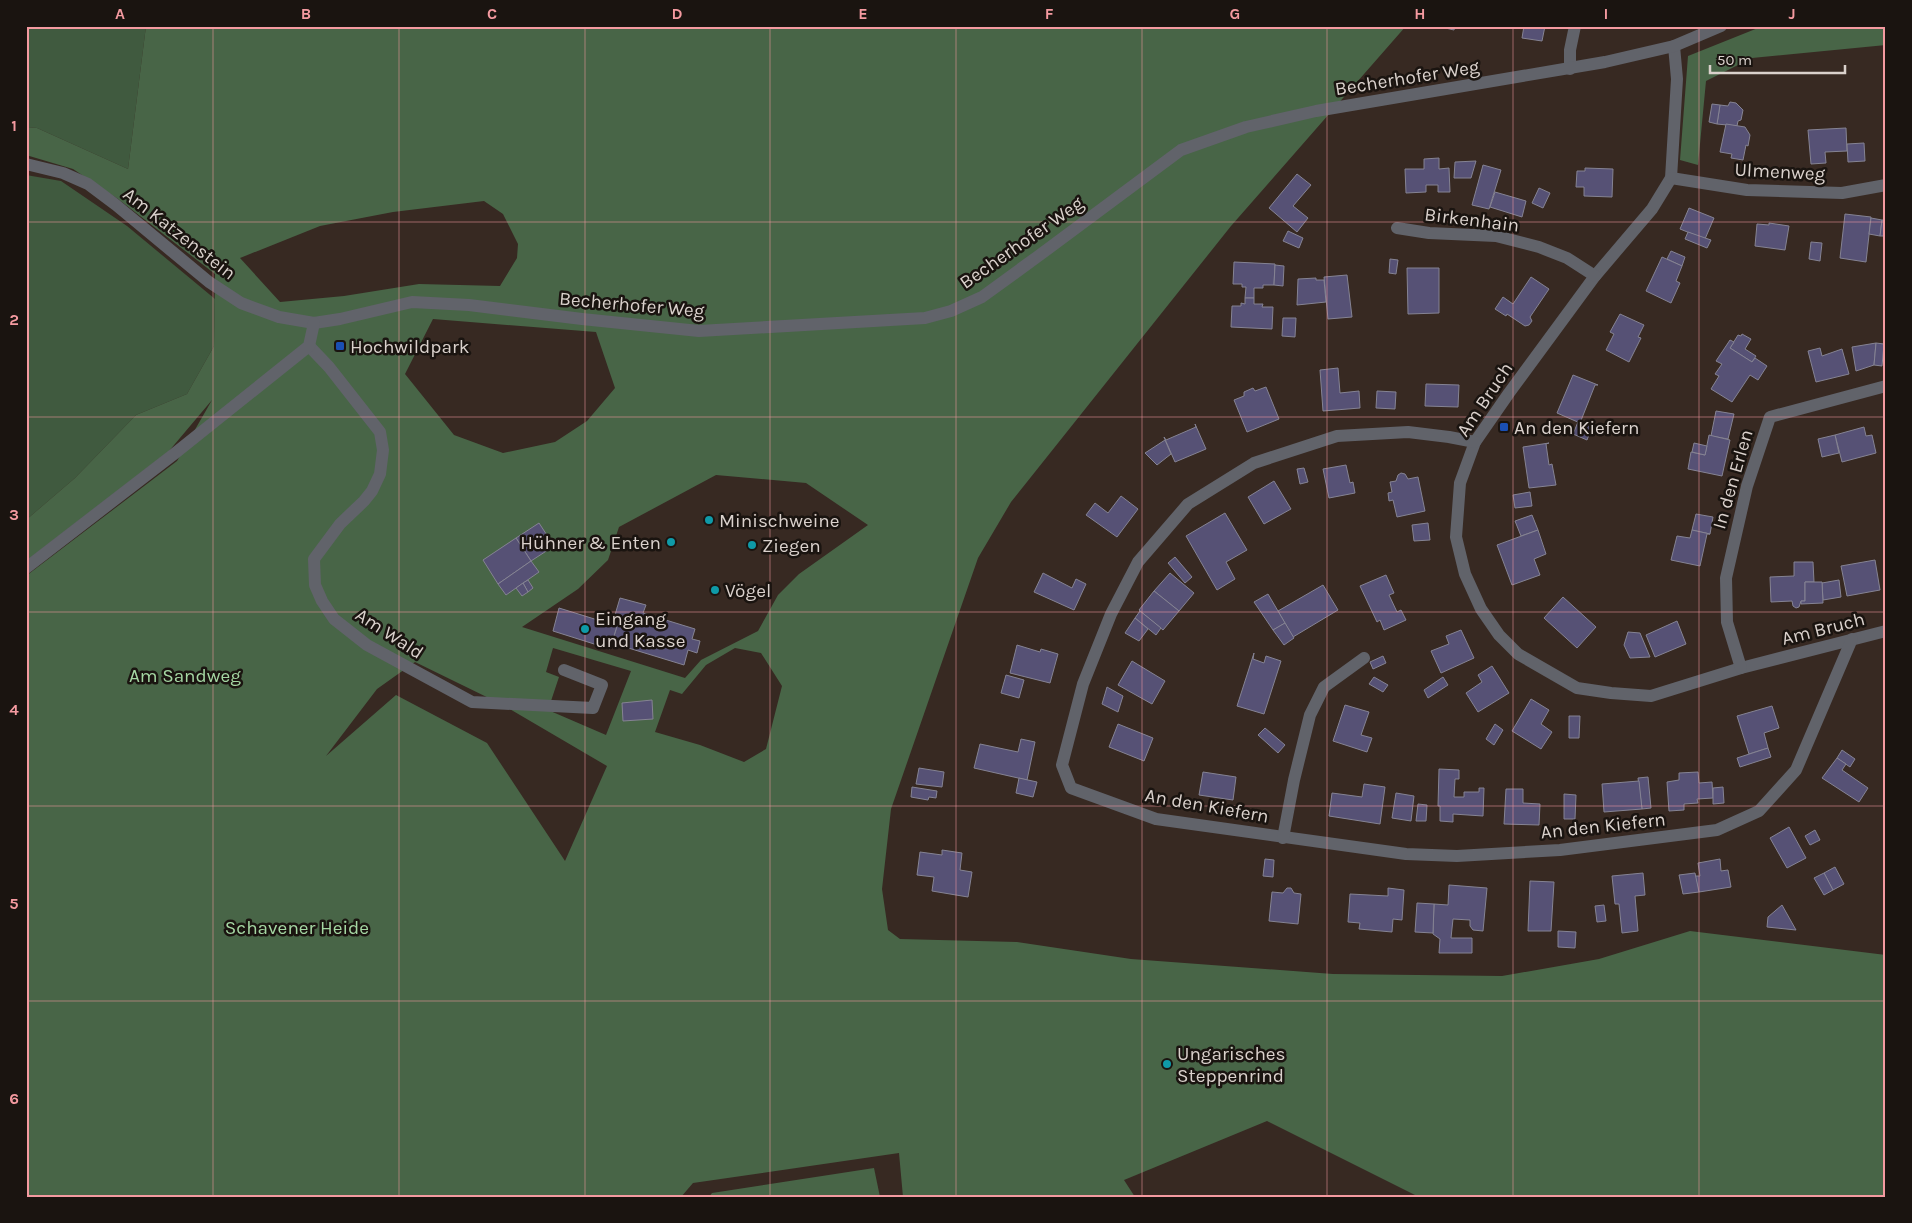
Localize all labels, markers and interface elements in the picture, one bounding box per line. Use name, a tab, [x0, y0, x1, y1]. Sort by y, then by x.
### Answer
text: A	[115, 4, 125, 23]
text: B	[301, 4, 311, 23]
text: C	[487, 4, 497, 23]
text: D	[672, 4, 683, 23]
text: E	[858, 4, 868, 23]
text: F	[1045, 4, 1054, 23]
text: G	[1230, 4, 1240, 23]
text: H	[1414, 4, 1426, 23]
text: I	[1604, 4, 1608, 23]
text: J	[1788, 4, 1796, 23]
scale bar	[1710, 42, 1844, 74]
text: 50 m	[1717, 51, 1752, 69]
street label: Becherhofer Weg	[1333, 56, 1481, 100]
text: 1	[11, 116, 17, 135]
street label: Ulmenweg	[1734, 159, 1826, 185]
street label: Am Katzenstein	[119, 183, 240, 285]
street label: Becherhofer Weg	[956, 192, 1088, 294]
street label: Birkenhain	[1423, 203, 1521, 237]
street label: Becherhofer Weg	[558, 288, 706, 322]
text: 2	[9, 310, 19, 329]
place label: Hochwildpark	[350, 336, 470, 358]
marker: Hochwildpark	[334, 340, 346, 352]
street label: Am Bruch	[1452, 358, 1518, 441]
place label: An den Kiefern	[1514, 417, 1639, 439]
marker: An den Kiefern	[1498, 421, 1510, 433]
street label: In den Erlen	[1708, 427, 1758, 532]
text: 3	[9, 505, 19, 524]
place label: Minischweine	[719, 510, 840, 532]
marker: Minischweine	[703, 514, 715, 526]
place label: Hühner & Enten	[520, 532, 661, 554]
place label: Ziegen	[762, 535, 821, 557]
marker: Hühner & Enten	[665, 536, 677, 548]
marker: Ziegen	[746, 539, 758, 551]
place label: Vögel	[725, 580, 771, 602]
marker: Vögel	[709, 584, 721, 596]
street label: Am Wald	[351, 604, 428, 664]
place label: Eingang und Kasse	[595, 608, 685, 652]
street label: Am Bruch	[1780, 608, 1867, 650]
marker: Eingang und Kasse	[579, 623, 591, 635]
park label: Am Sandweg	[129, 665, 241, 687]
text: 4	[9, 700, 19, 719]
street label: An den Kiefern	[1143, 784, 1271, 828]
street label: An den Kiefern	[1540, 808, 1667, 843]
text: 5	[9, 894, 19, 913]
park label: Schavener Heide	[225, 917, 369, 939]
place label: Ungarisches Steppenrind	[1177, 1043, 1286, 1087]
marker: Ungarisches Steppenrind	[1161, 1058, 1173, 1070]
text: 6	[9, 1089, 19, 1108]

